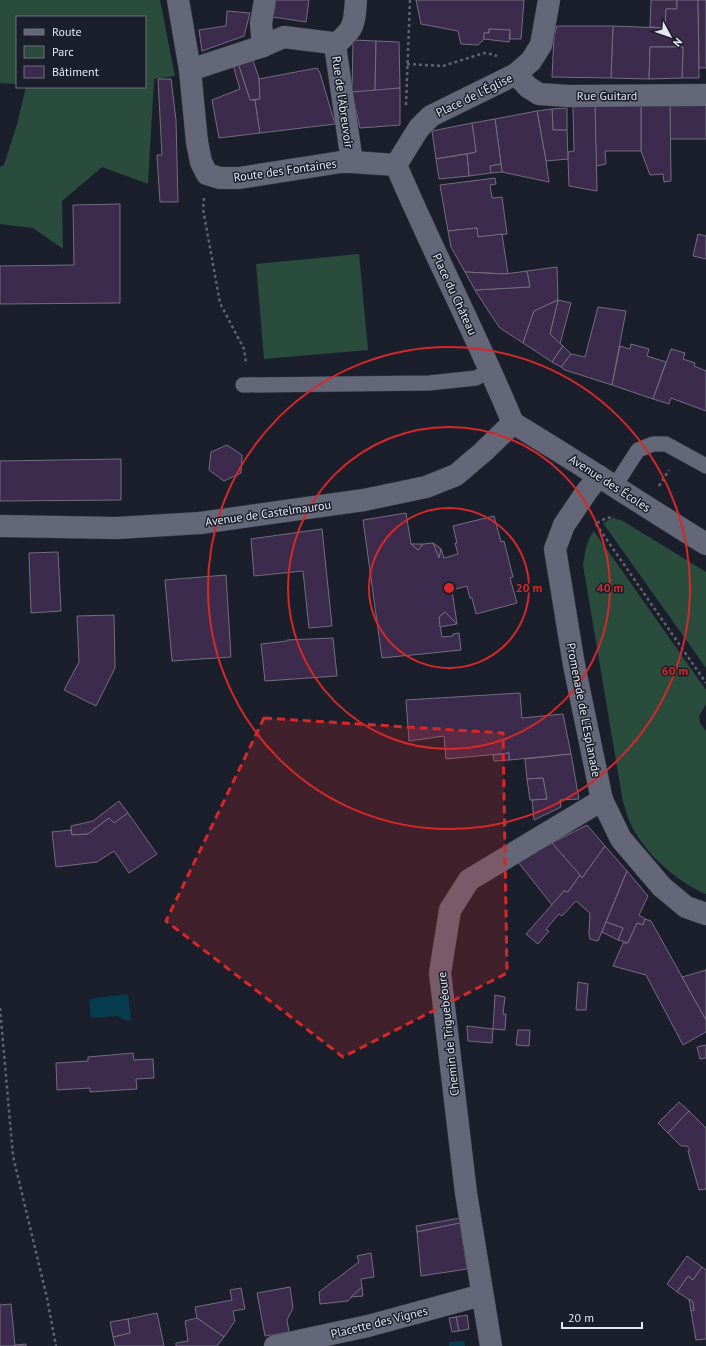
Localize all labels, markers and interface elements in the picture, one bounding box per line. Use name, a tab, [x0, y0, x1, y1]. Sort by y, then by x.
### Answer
legend	[16, 16, 146, 88]
north arrow	[650, 16, 690, 56]
text: Route	[52, 24, 82, 39]
text: N	[670, 35, 685, 50]
text: Parc	[52, 44, 74, 59]
street label: Rue de l'Abreuvoir	[329, 55, 357, 149]
text: Bâtiment	[52, 64, 99, 79]
street label: Place de l'Église	[433, 70, 515, 120]
street label: Rue Guitard	[577, 88, 637, 103]
street label: Route des Fontaines	[233, 155, 337, 185]
street label: Place du Château	[429, 251, 481, 337]
street label: Avenue des Écoles	[566, 451, 654, 515]
street label: Avenue de Castelmaurou	[204, 497, 332, 529]
text: 20 m	[516, 580, 542, 595]
text: 40 m	[597, 580, 623, 595]
centre of rings	[442, 581, 456, 595]
street label: Promenade de L'Esplanade	[564, 642, 604, 778]
text: 60 m	[662, 663, 688, 678]
street label: Chemin de Triguebéoure	[434, 971, 462, 1097]
street label: Placette des Vignes	[329, 1303, 429, 1341]
scale bar	[562, 1304, 642, 1330]
text: 20 m	[568, 1310, 594, 1325]

